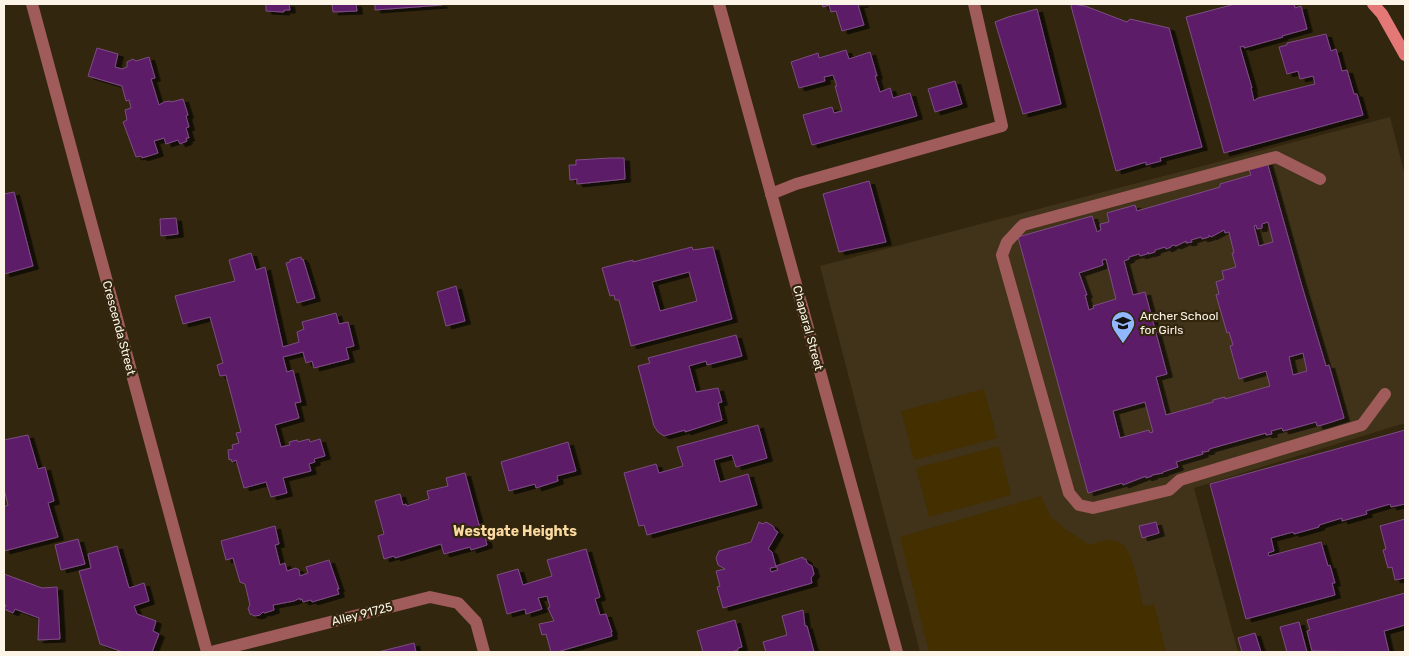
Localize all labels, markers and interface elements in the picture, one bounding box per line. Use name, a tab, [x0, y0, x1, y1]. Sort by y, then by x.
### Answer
street label: Crescenda Street	[100, 279, 138, 377]
street label: Chaparal Street	[790, 284, 826, 372]
place label: Archer School for Girls	[1140, 309, 1219, 337]
school or university icon: Archer School for Girls	[1110, 310, 1136, 344]
district label: Westgate Heights	[453, 523, 577, 540]
street label: Alley 91725	[330, 600, 394, 628]

